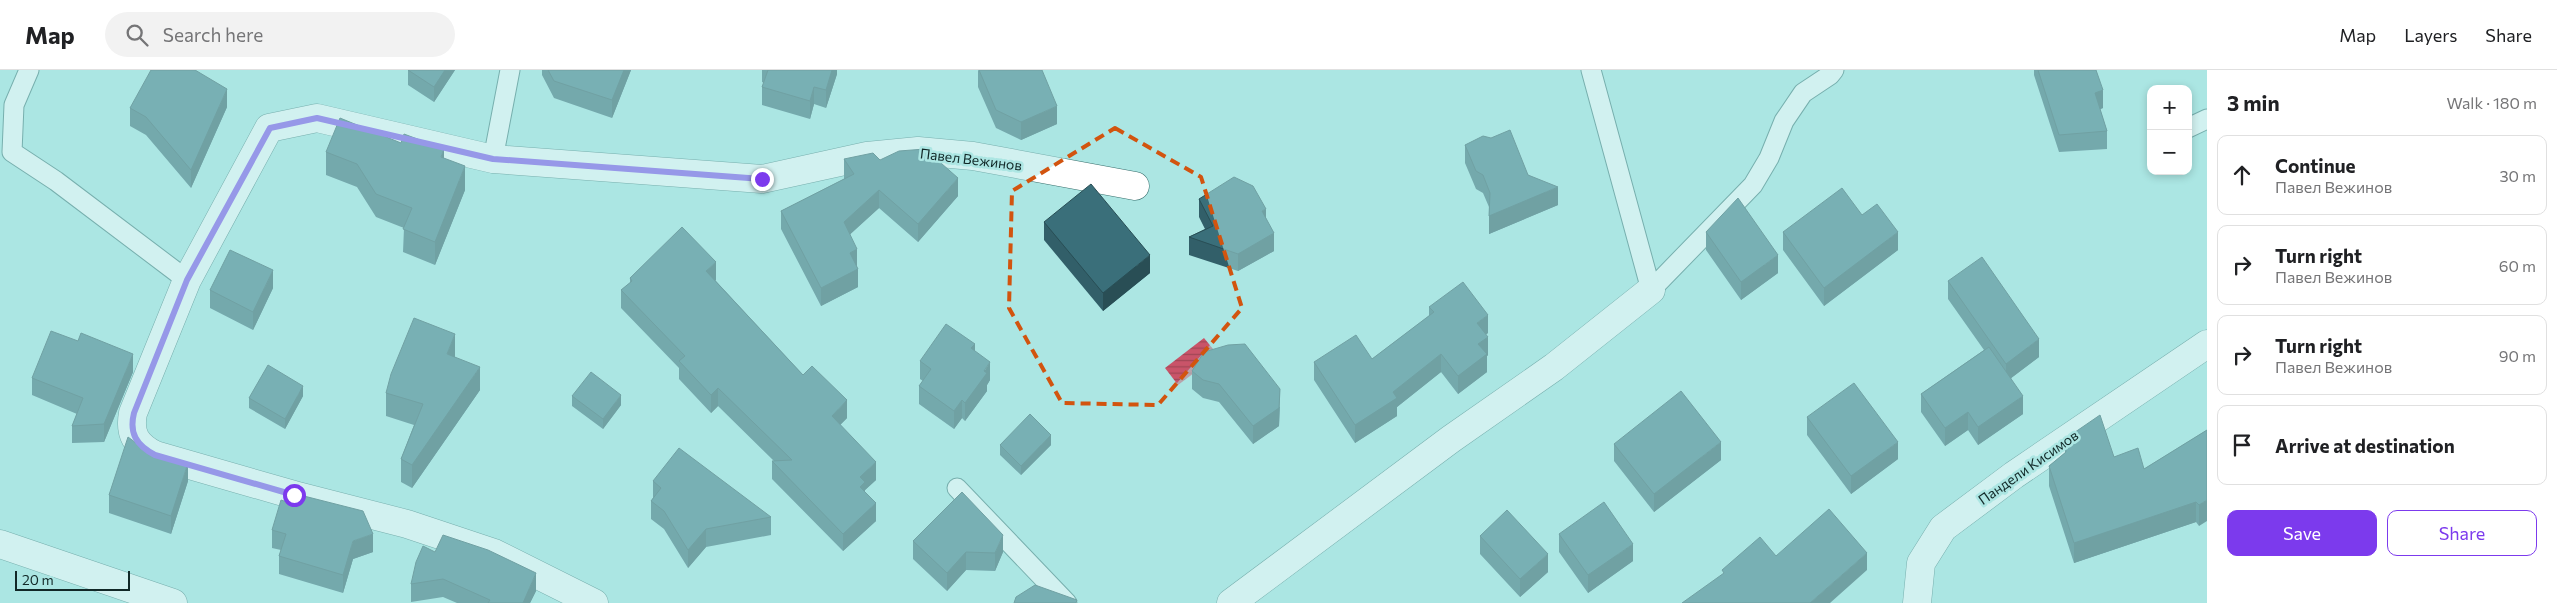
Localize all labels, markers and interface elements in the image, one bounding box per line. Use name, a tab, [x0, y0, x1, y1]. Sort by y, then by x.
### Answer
search box	[105, 12, 455, 57]
text: Map	[25, 20, 75, 49]
icon: search	[123, 21, 151, 49]
text: Search here	[163, 23, 263, 46]
text: Map	[2339, 24, 2376, 46]
text: Layers	[2404, 24, 2457, 46]
text: Share	[2485, 24, 2532, 46]
map controls	[2147, 85, 2192, 175]
button: +	[2147, 85, 2192, 130]
text: 3 min	[2227, 90, 2280, 115]
text: Walk · 180 m	[2447, 93, 2537, 112]
button: −	[2147, 130, 2192, 175]
street label: Павел Вежинов	[919, 144, 1023, 174]
text: Continue	[2275, 154, 2355, 177]
icon: ahead	[2228, 161, 2256, 189]
text: 30 m	[2499, 166, 2536, 185]
route end	[751, 168, 774, 191]
text: Павел Вежинов	[2275, 177, 2392, 196]
text: Turn right	[2275, 244, 2362, 267]
icon: right	[2228, 251, 2256, 279]
text: 60 m	[2499, 256, 2536, 275]
text: Павел Вежинов	[2275, 267, 2392, 286]
text: Turn right	[2275, 334, 2362, 357]
icon: right	[2228, 341, 2256, 369]
text: 90 m	[2499, 346, 2536, 365]
text: Павел Вежинов	[2275, 357, 2392, 376]
street label: Пандели Кисимов	[1975, 426, 2081, 508]
icon: arrive	[2228, 431, 2256, 459]
text: Arrive at destination	[2275, 434, 2455, 457]
route start	[283, 484, 306, 507]
button: Save	[2227, 510, 2377, 556]
button: Share	[2387, 510, 2537, 556]
scale bar	[15, 568, 130, 591]
text: 20 m	[22, 571, 54, 588]

